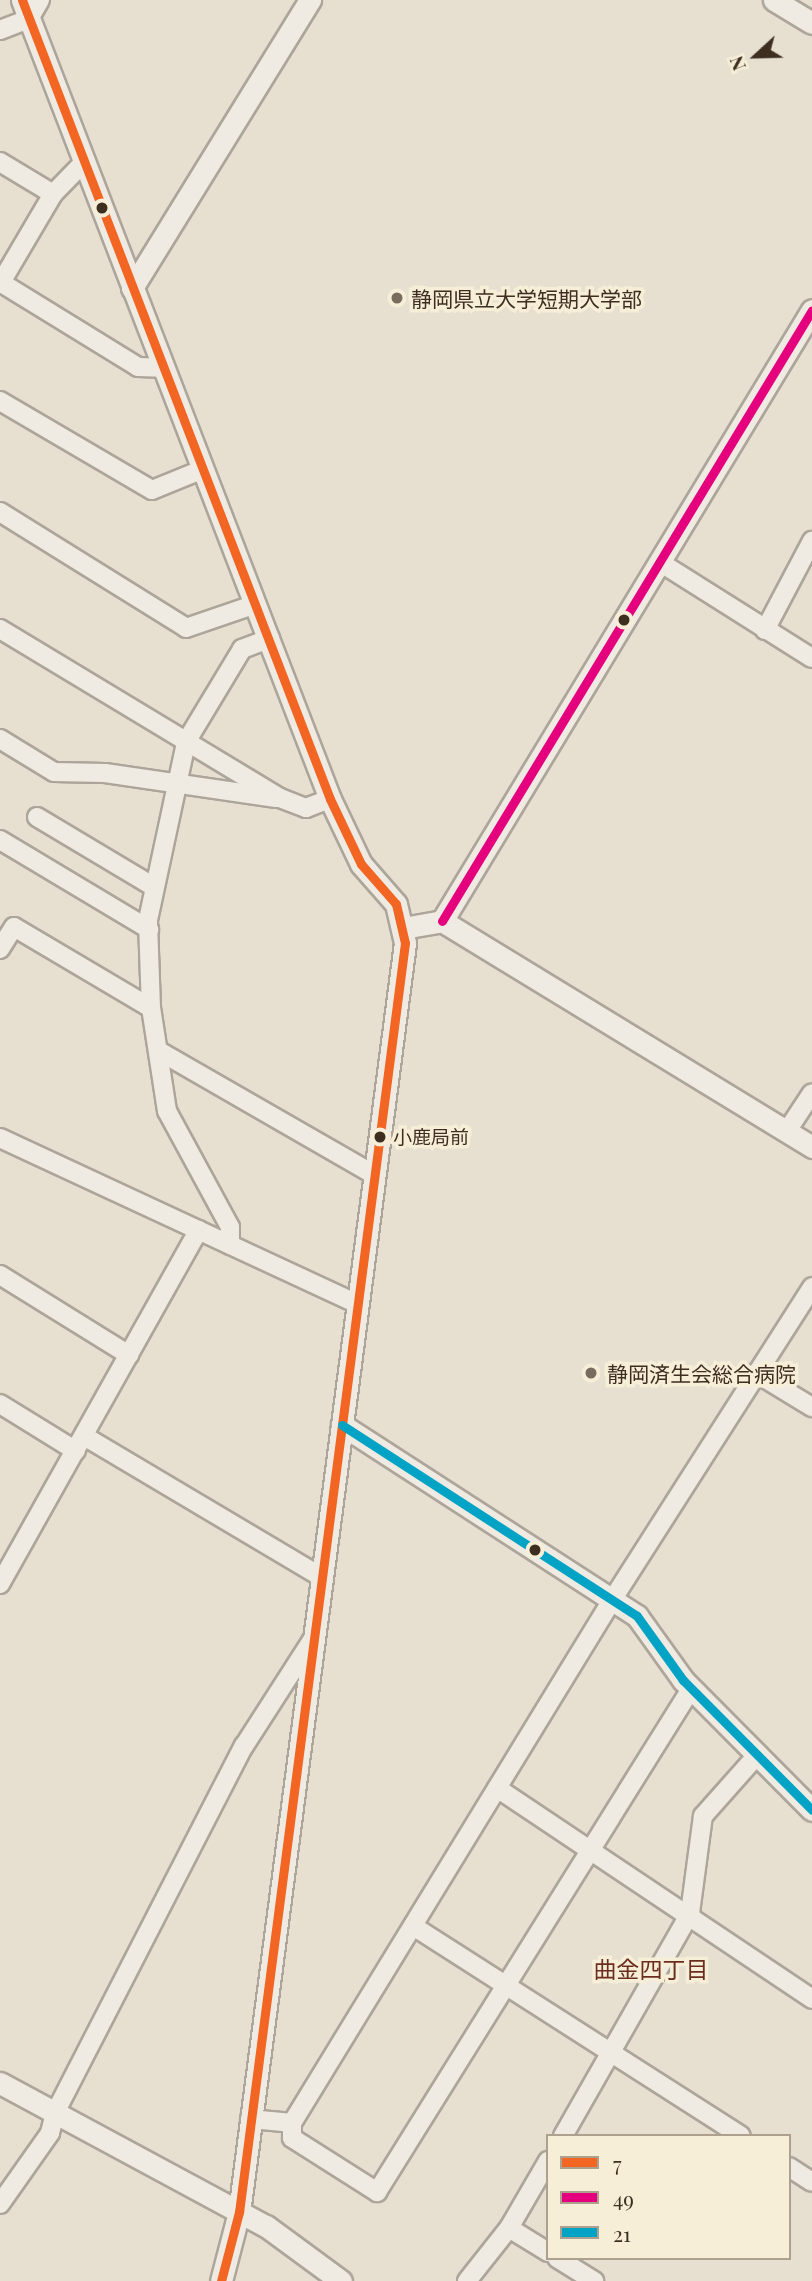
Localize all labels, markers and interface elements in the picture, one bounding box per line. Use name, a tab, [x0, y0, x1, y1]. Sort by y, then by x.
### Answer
north arrow	[721, 21, 791, 91]
text: N	[722, 53, 751, 75]
unlabelled marker	[95, 201, 109, 215]
place label: 静岡県立大学短期大学部	[411, 285, 642, 311]
marker: 静岡県立大学短期大学部	[389, 290, 405, 306]
unlabelled marker	[617, 613, 631, 627]
place label: 小鹿局前	[393, 1126, 469, 1148]
marker: 小鹿局前	[373, 1130, 387, 1144]
place label: 静岡済生会総合病院	[607, 1360, 796, 1386]
marker: 静岡済生会総合病院	[581, 1363, 601, 1383]
unlabelled marker	[528, 1543, 542, 1557]
district label: 曲金四丁目	[594, 1955, 708, 1983]
legend	[546, 2134, 791, 2260]
text: 7	[613, 2149, 622, 2177]
text: 49	[613, 2184, 634, 2212]
text: 21	[613, 2219, 631, 2247]

